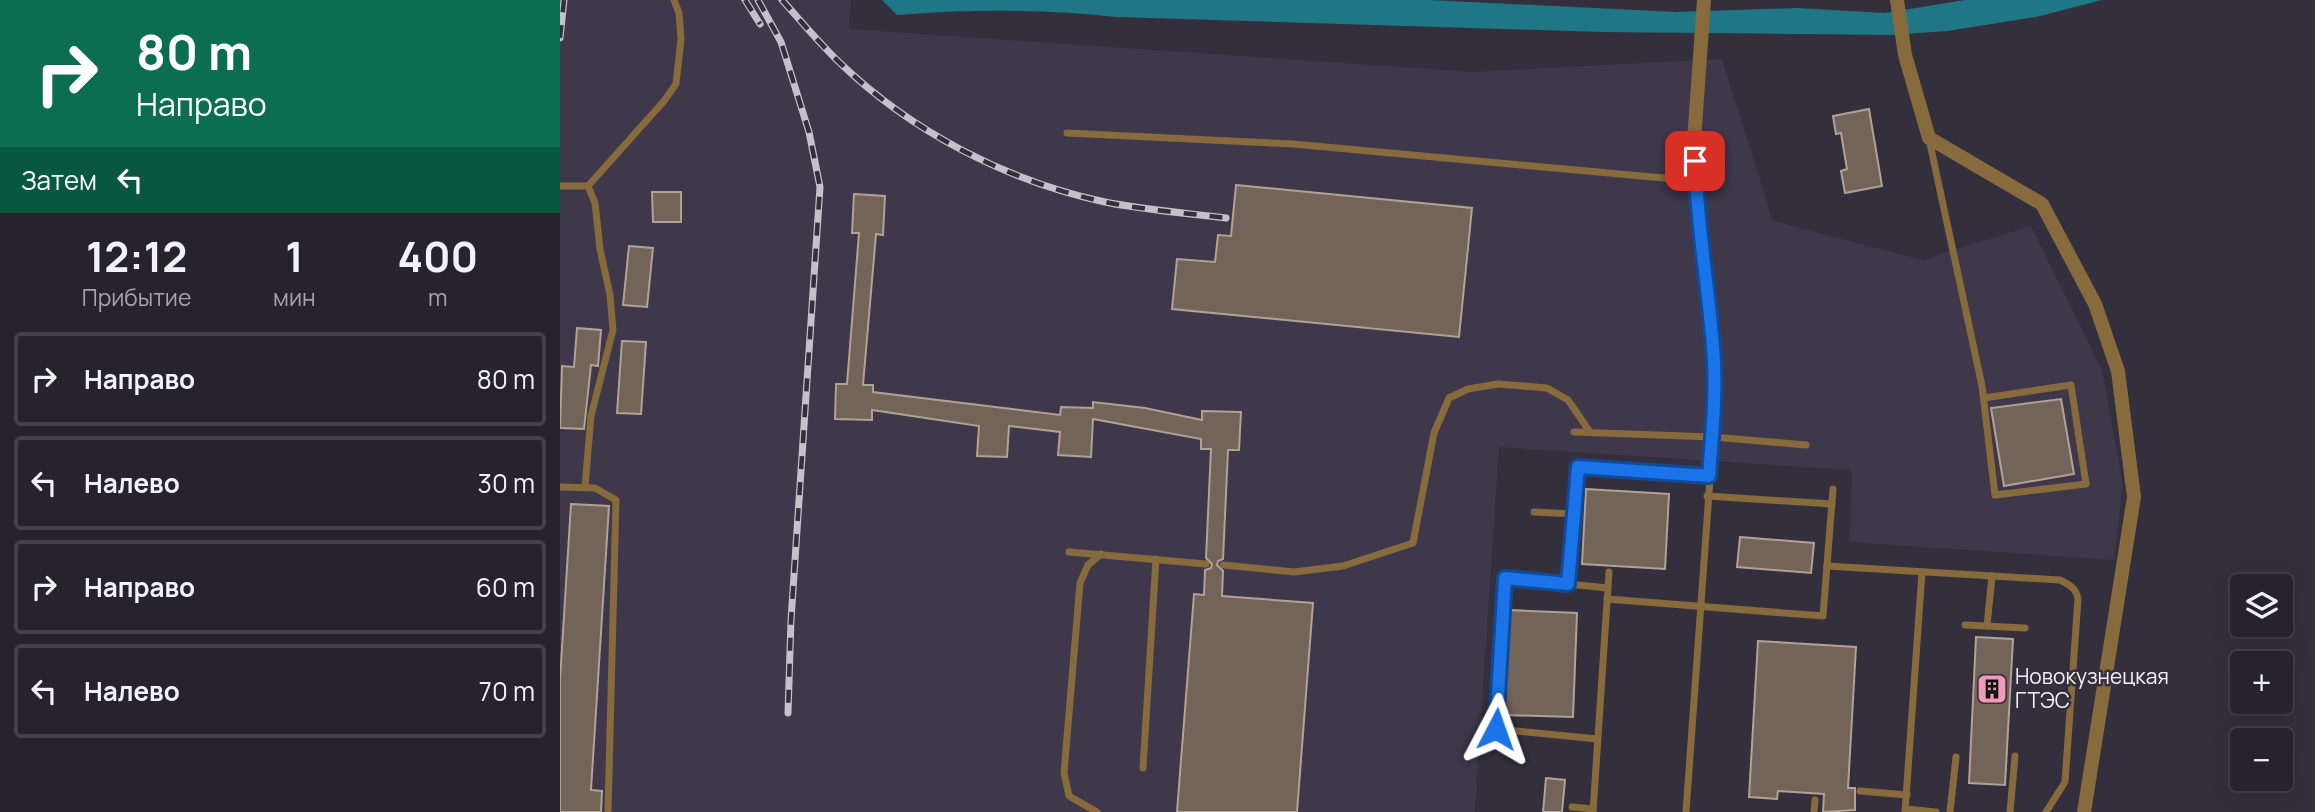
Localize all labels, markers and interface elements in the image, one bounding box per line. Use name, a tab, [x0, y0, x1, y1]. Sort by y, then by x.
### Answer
text: 80 m	[136, 18, 252, 85]
icon: right	[21, 28, 112, 119]
text: Направо	[136, 82, 267, 126]
pin	[1665, 131, 1725, 191]
icon: arrive	[1676, 142, 1714, 180]
icon: left	[111, 161, 149, 199]
text: Затем	[21, 162, 97, 198]
text: 12:12	[86, 227, 187, 285]
text: 1	[285, 227, 304, 285]
text: 400	[397, 227, 478, 285]
text: Прибытие	[82, 281, 191, 313]
text: мин	[273, 281, 316, 313]
text: m	[428, 281, 448, 313]
icon: right	[25, 360, 63, 398]
text: Направо	[84, 361, 195, 397]
text: 80 m	[477, 361, 535, 397]
icon: left	[25, 464, 63, 502]
text: Налево	[84, 465, 180, 501]
text: 30 m	[478, 465, 535, 501]
icon: right	[25, 568, 63, 606]
text: Направо	[84, 569, 195, 605]
text: 60 m	[476, 569, 535, 605]
map controls	[2230, 574, 2293, 791]
button: layers	[2230, 574, 2293, 637]
button: +	[2230, 651, 2293, 714]
place label: Новокузнецкая ГТЭС	[2015, 662, 2169, 714]
icon: left	[25, 672, 63, 710]
building icon: Новокузнецкая ГТЭС	[1975, 672, 2009, 706]
text: Налево	[84, 673, 180, 709]
text: 70 m	[479, 673, 535, 709]
position arrow	[1459, 692, 1533, 766]
button: −	[2230, 728, 2293, 791]

